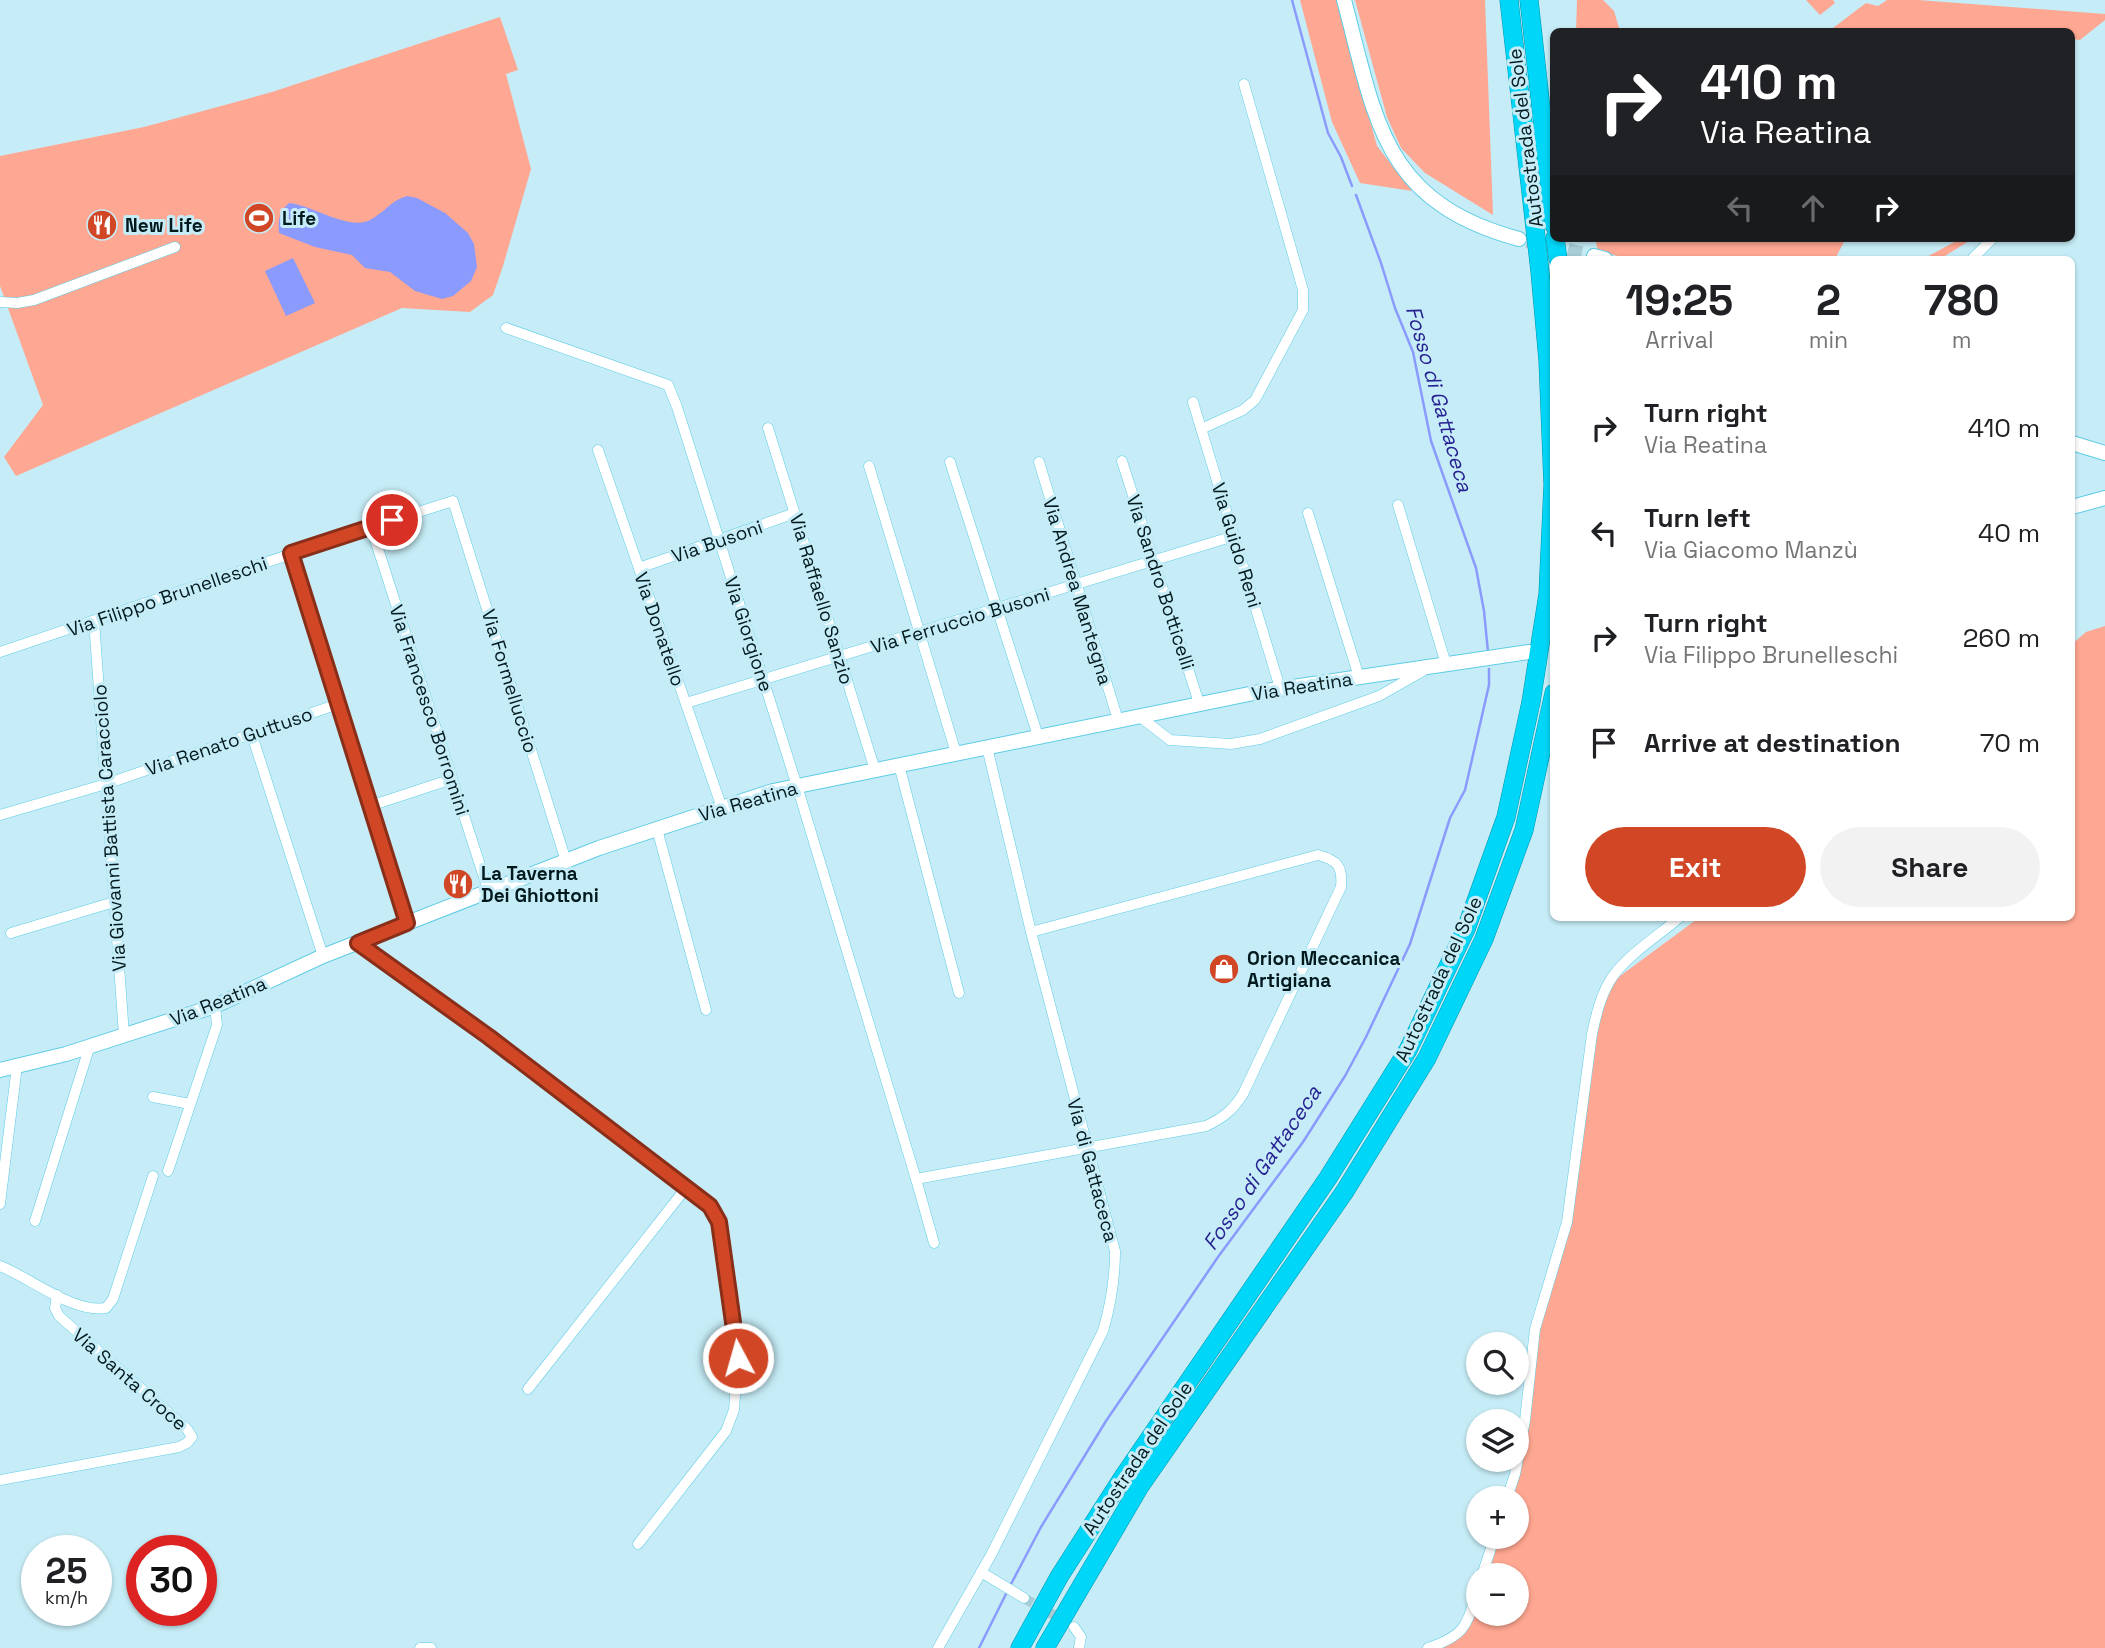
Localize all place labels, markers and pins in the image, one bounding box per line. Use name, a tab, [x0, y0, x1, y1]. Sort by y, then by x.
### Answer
sports icon: Life	[242, 201, 276, 235]
place label: Life	[282, 206, 316, 231]
restaurant icon: New Life	[85, 208, 119, 242]
place label: New Life	[125, 213, 203, 238]
pin	[362, 490, 422, 550]
place label: La Taverna Dei Ghiottoni	[481, 861, 599, 908]
restaurant icon: La Taverna Dei Ghiottoni	[441, 867, 475, 901]
place label: Orion Meccanica Artigiana	[1247, 946, 1400, 993]
shop icon: Orion Meccanica Artigiana	[1207, 952, 1241, 986]

